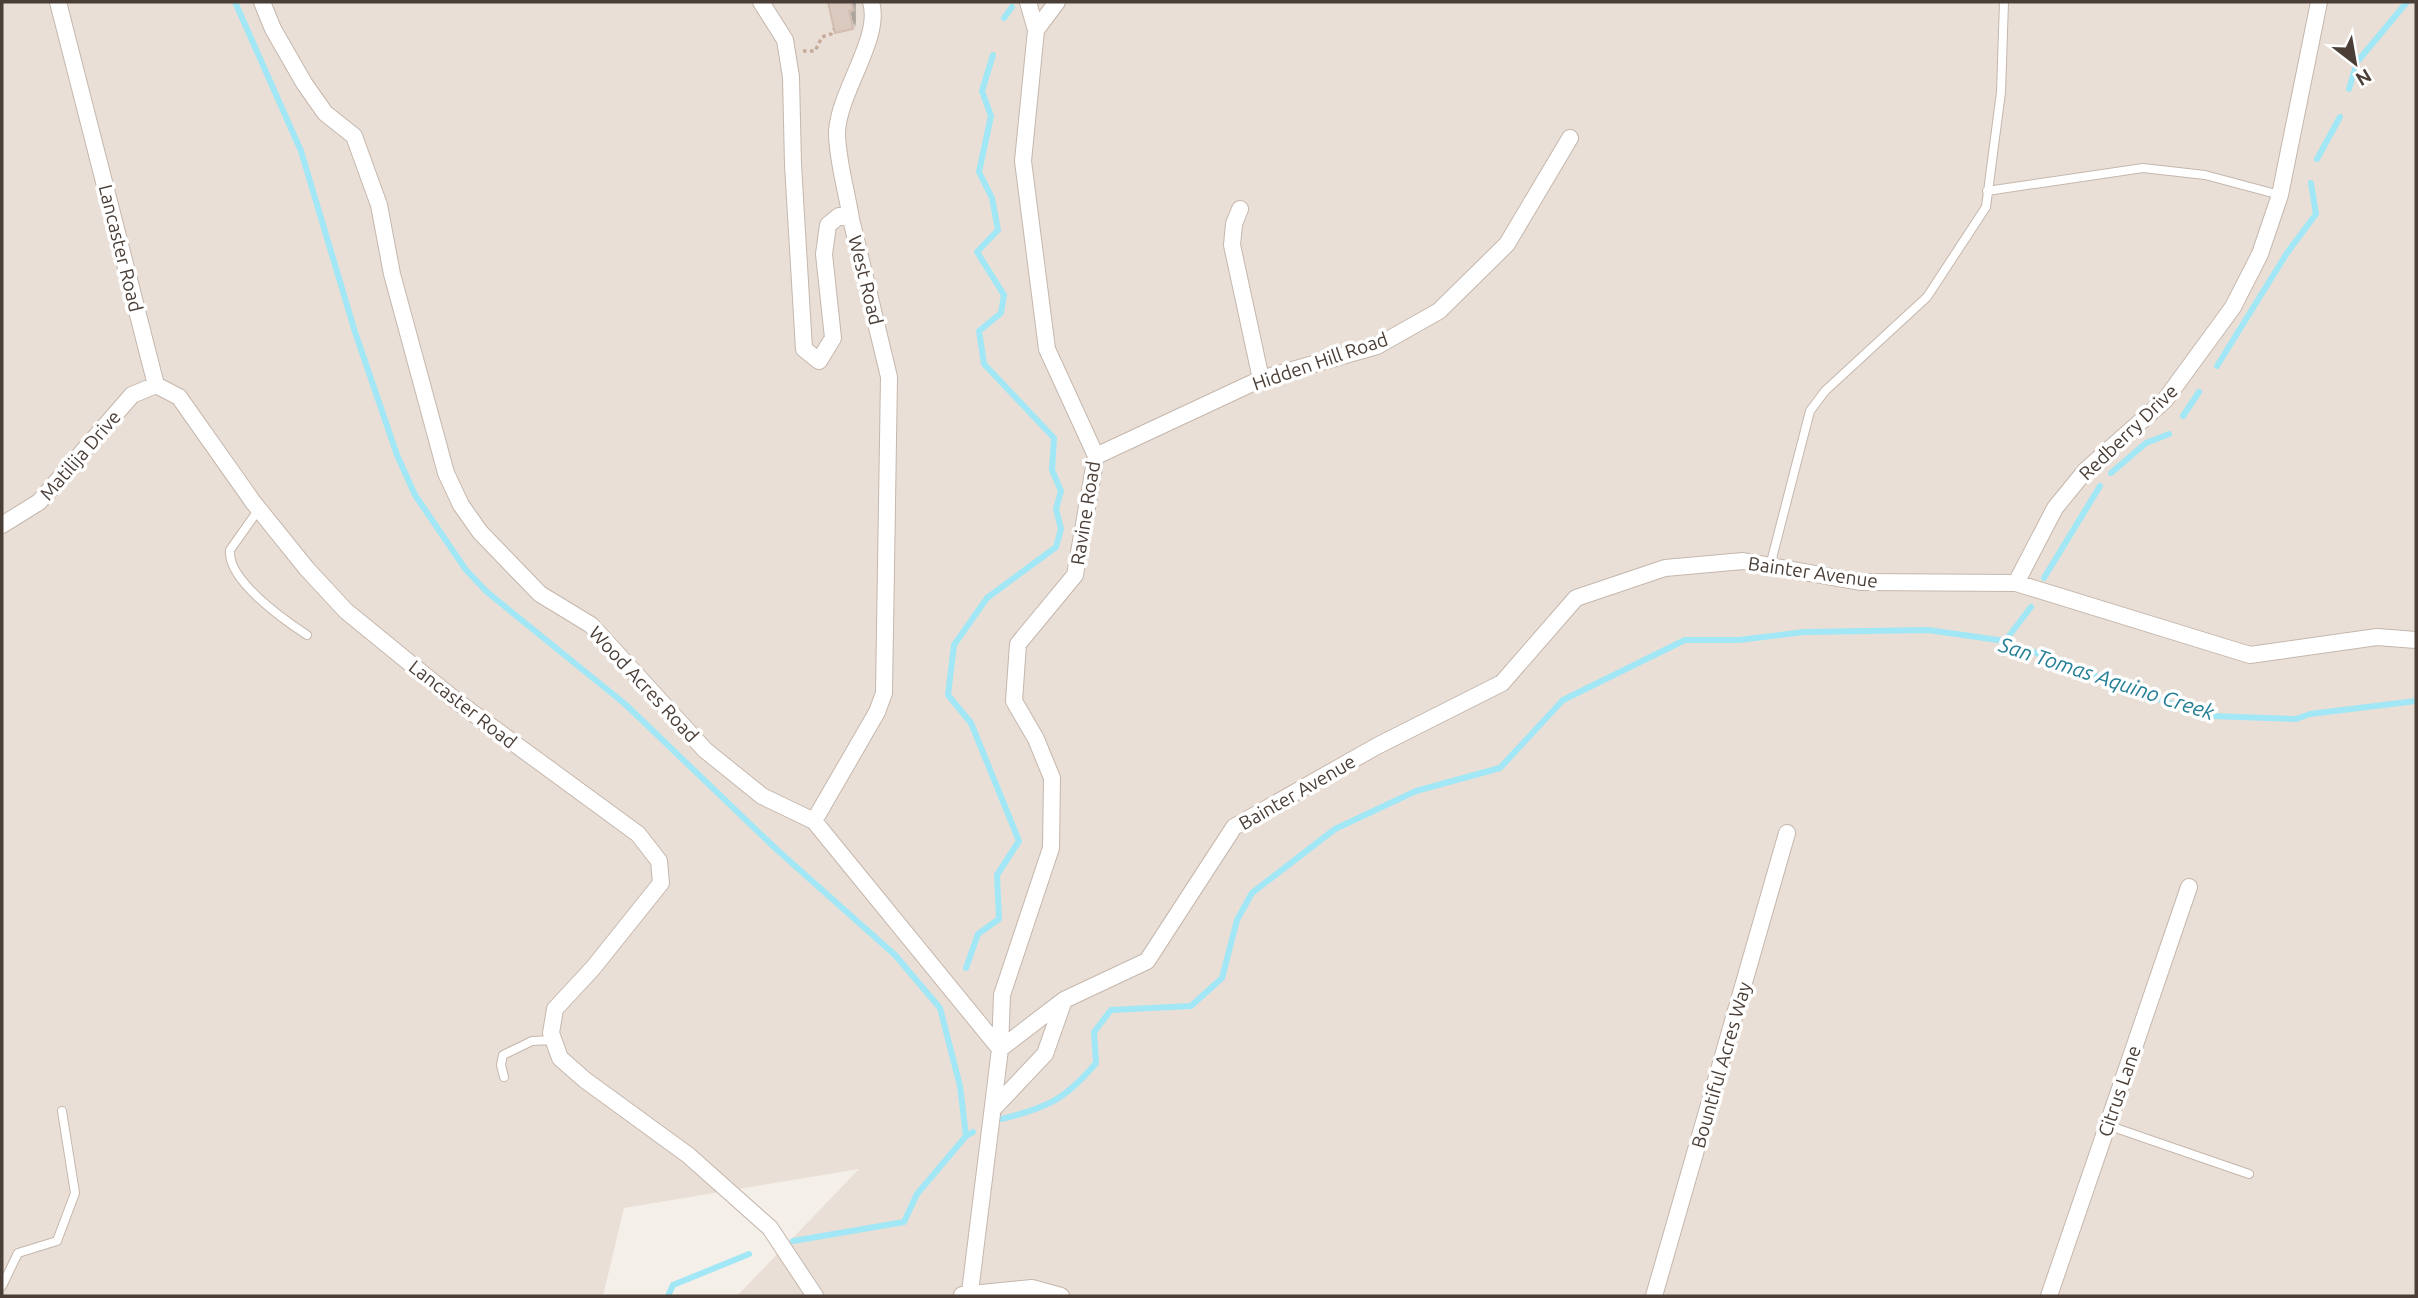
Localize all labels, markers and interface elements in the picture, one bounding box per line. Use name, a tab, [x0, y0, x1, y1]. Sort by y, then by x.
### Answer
north arrow	[2320, 28, 2390, 98]
text: N	[2352, 64, 2376, 91]
street label: Lancaster Road	[95, 182, 147, 314]
street label: West Road	[844, 233, 888, 327]
street label: Hidden Hill Road	[1249, 328, 1391, 394]
street label: Redberry Drive	[2074, 380, 2182, 484]
street label: Matilija Drive	[35, 406, 125, 504]
street label: Ravine Road	[1066, 459, 1104, 567]
street label: Bainter Avenue	[1747, 552, 1879, 592]
street label: Wood Acres Road	[585, 622, 703, 746]
water label: San Tomas Aquino Creek	[1995, 632, 2218, 724]
street label: Lancaster Road	[405, 655, 521, 753]
street label: Bainter Avenue	[1235, 750, 1359, 834]
street label: Bountiful Acres Way	[1687, 979, 1755, 1151]
street label: Citrus Lane	[2093, 1042, 2145, 1140]

